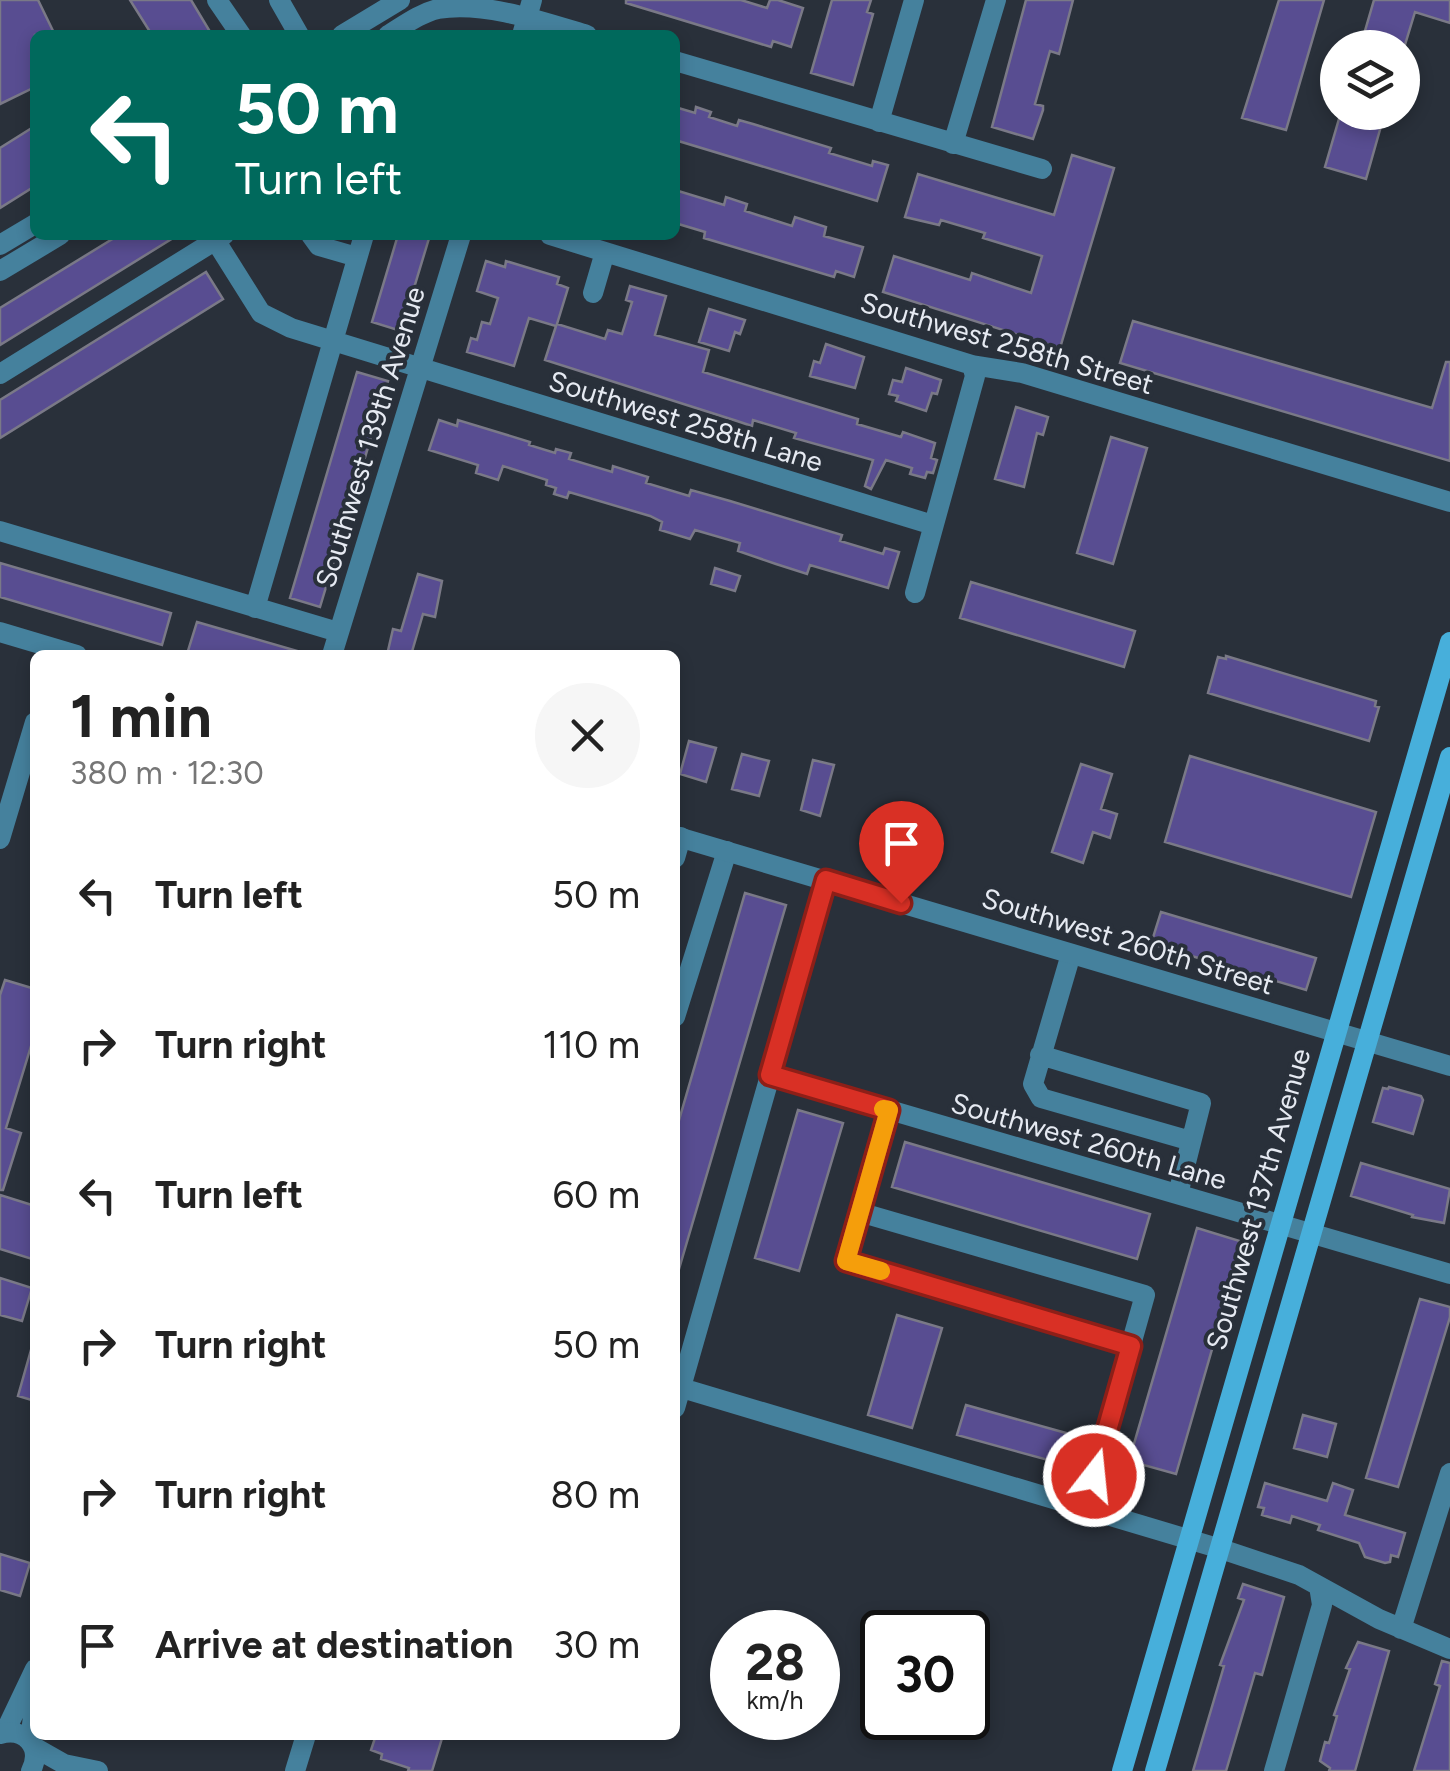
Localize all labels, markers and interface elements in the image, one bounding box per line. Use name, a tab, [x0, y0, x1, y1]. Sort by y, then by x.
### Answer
map controls	[1320, 30, 1420, 130]
button: layers	[1320, 30, 1420, 130]
text: 50 m	[235, 66, 399, 151]
icon: left	[70, 70, 200, 200]
text: Turn left	[235, 151, 402, 205]
street label: Southwest 139th Avenue	[308, 282, 432, 592]
street label: Southwest 258th Street	[857, 285, 1157, 401]
street label: Southwest 258th Lane	[545, 363, 827, 479]
text: 1 min	[70, 680, 212, 752]
button: close	[535, 683, 640, 788]
text: 380 m · 12:30	[70, 754, 264, 792]
pin	[859, 801, 944, 904]
icon: arrive	[874, 816, 929, 871]
icon: left	[70, 868, 125, 923]
text: Turn left	[155, 872, 303, 918]
text: 50 m	[552, 872, 640, 918]
street label: Southwest 260th Street	[978, 880, 1278, 1002]
icon: right	[70, 1018, 125, 1073]
text: Turn right	[155, 1022, 327, 1068]
text: 110 m	[543, 1022, 640, 1068]
street label: Southwest 137th Avenue	[1199, 1044, 1317, 1354]
street label: Southwest 260th Lane	[947, 1085, 1231, 1197]
icon: left	[70, 1168, 125, 1223]
text: Turn left	[155, 1172, 303, 1218]
text: 60 m	[552, 1172, 640, 1218]
icon: right	[70, 1318, 125, 1373]
text: Turn right	[155, 1322, 327, 1368]
text: 50 m	[552, 1322, 640, 1368]
position arrow	[1042, 1424, 1146, 1528]
icon: right	[70, 1468, 125, 1523]
text: Turn right	[155, 1472, 327, 1518]
text: 80 m	[551, 1472, 640, 1518]
speed limit sign: 30	[860, 1610, 990, 1740]
icon: arrive	[70, 1618, 125, 1673]
text: Arrive at destination	[155, 1622, 513, 1668]
text: 30 m	[553, 1622, 640, 1668]
text: 28	[745, 1632, 805, 1693]
text: km/h	[746, 1685, 804, 1715]

